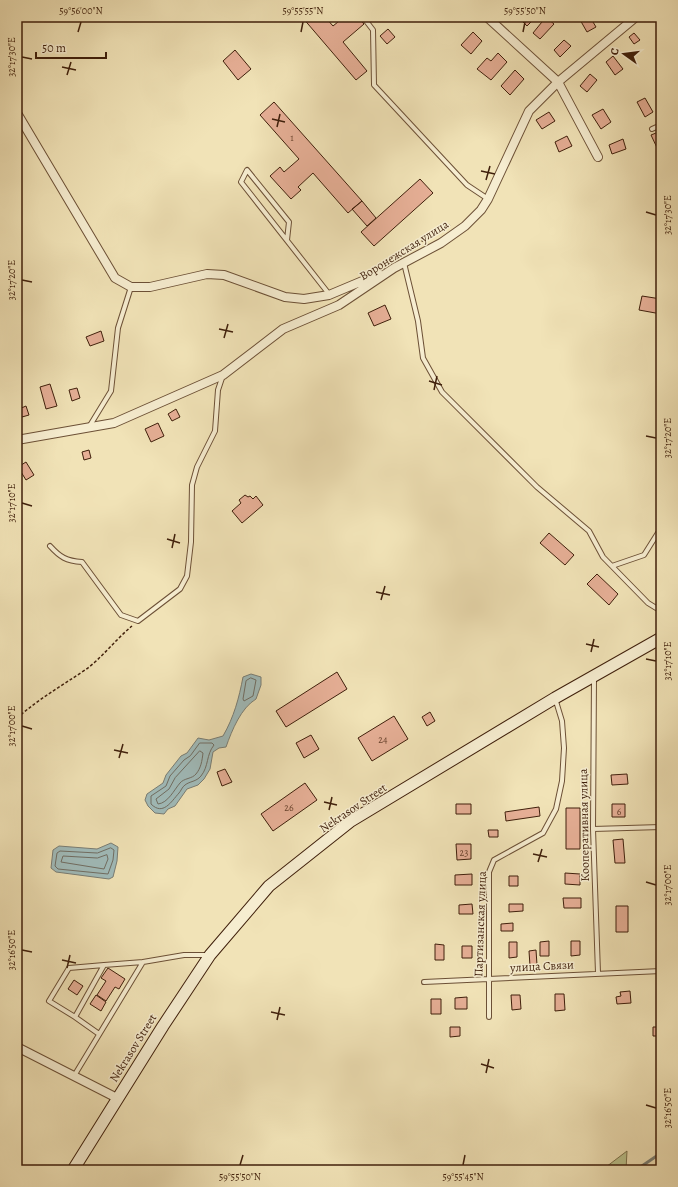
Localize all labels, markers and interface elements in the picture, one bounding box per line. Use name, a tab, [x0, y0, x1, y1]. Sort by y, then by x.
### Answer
text: 59°56'00"N	[59, 4, 103, 17]
text: 59°55'55"N	[283, 4, 324, 17]
text: 59°55'50"N	[504, 4, 546, 17]
scale bar	[36, 34, 106, 60]
north arrow	[604, 34, 644, 74]
text: 32°17'30"E	[5, 37, 18, 77]
text: 50 m	[42, 40, 66, 56]
text: С	[607, 46, 623, 57]
house number: 1	[290, 131, 294, 144]
text: 32°17'30"E	[661, 195, 674, 235]
street label: Воронежская улица	[356, 216, 452, 284]
text: 32°17'20"E	[5, 260, 18, 300]
text: 32°17'20"E	[661, 418, 674, 458]
text: 32°17'10"E	[5, 483, 18, 522]
text: 32°17'10"E	[661, 641, 674, 680]
text: 32°17'00"E	[5, 705, 18, 746]
house number: 24	[378, 733, 388, 746]
street label: Кооперативная улица	[575, 768, 593, 882]
street label: Nekrasov Street	[316, 780, 390, 836]
house number: 26	[284, 801, 294, 814]
house number: 6	[617, 805, 622, 818]
house number: 23	[460, 846, 468, 859]
text: 32°17'00"E	[661, 864, 674, 905]
street label: Партизанская улица	[470, 870, 490, 977]
text: 32°16'50"E	[5, 930, 18, 970]
street label: улица Связи	[509, 956, 574, 976]
street label: Nekrasov Street	[106, 1011, 160, 1085]
text: 32°16'50"E	[661, 1088, 674, 1128]
text: 59°55'50"N	[219, 1170, 261, 1183]
text: 59°55'45"N	[442, 1170, 484, 1183]

